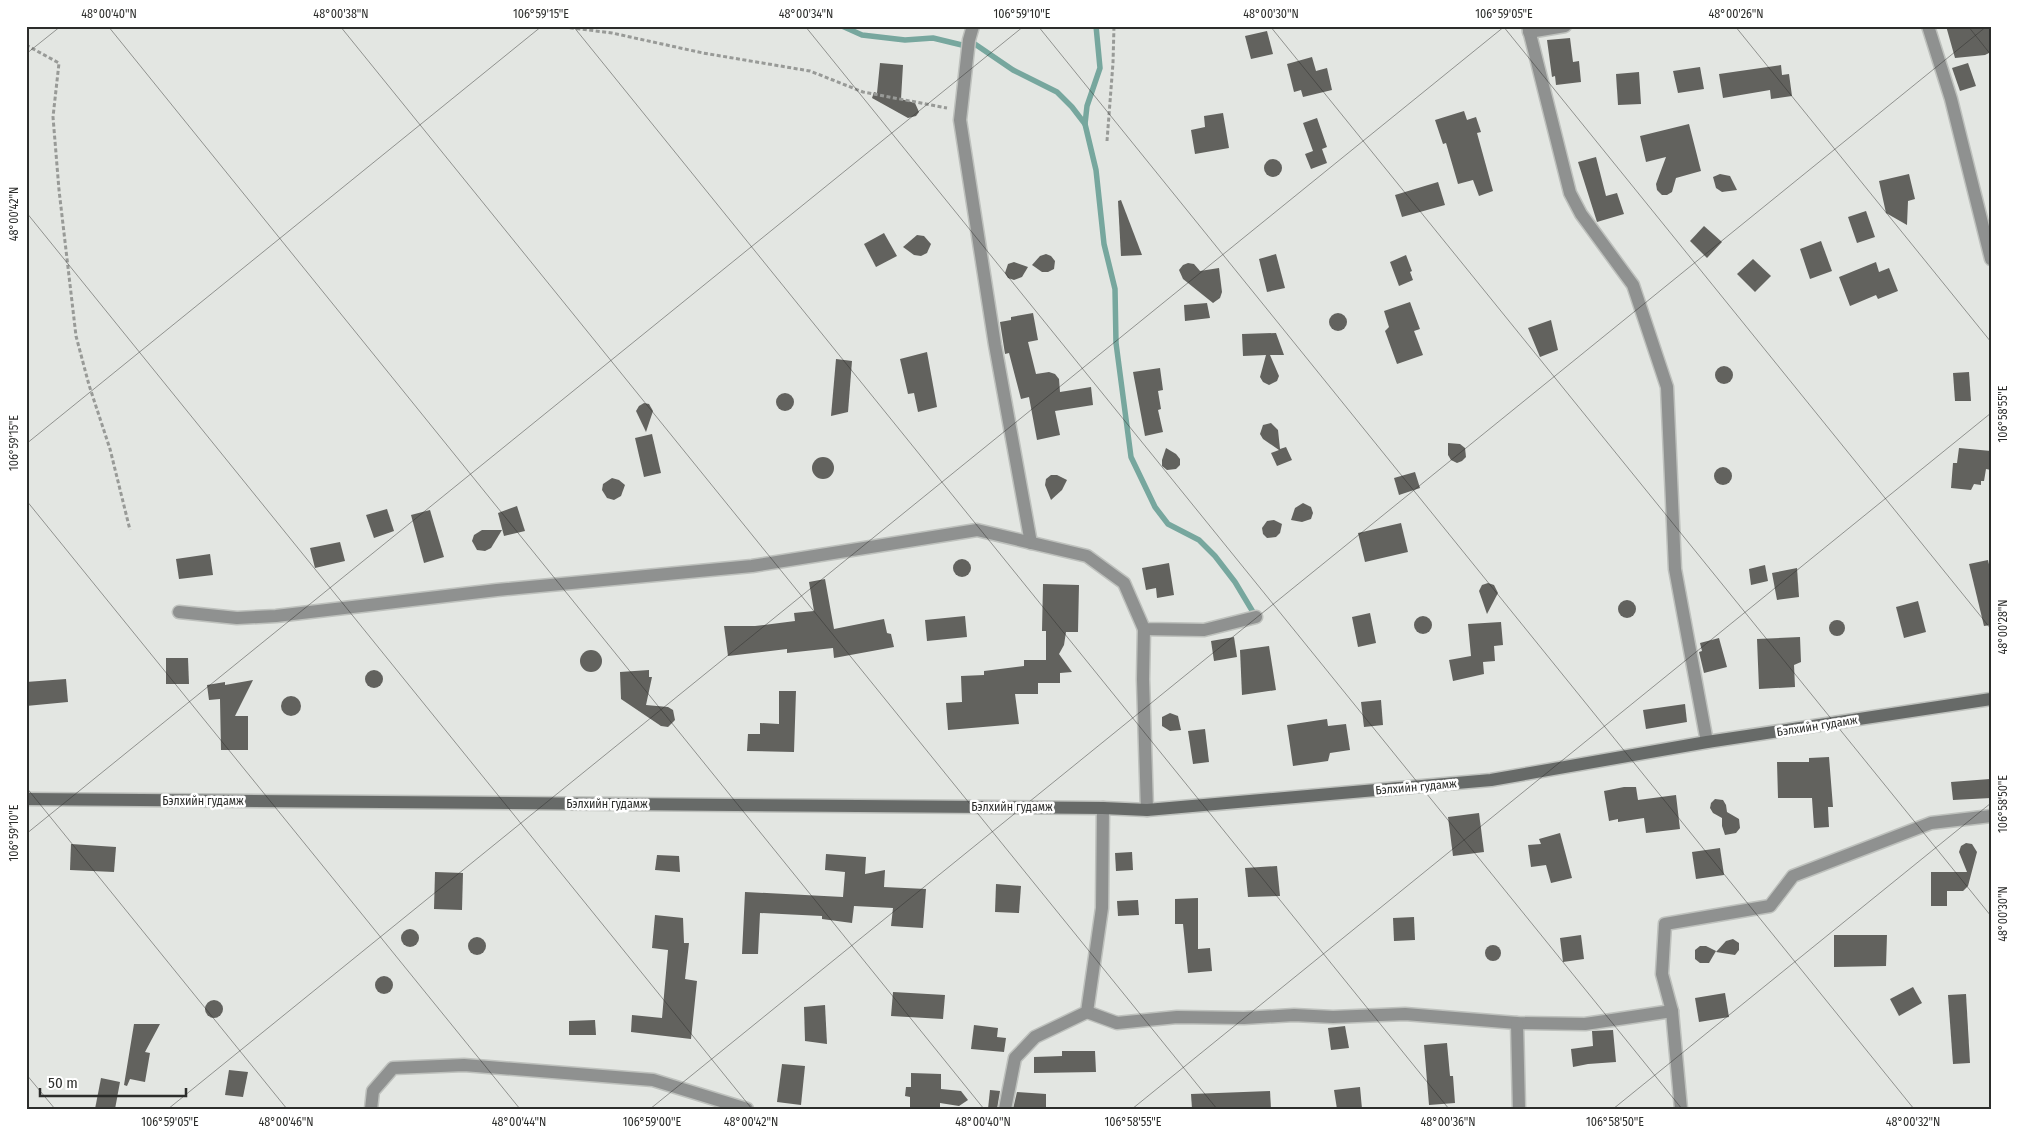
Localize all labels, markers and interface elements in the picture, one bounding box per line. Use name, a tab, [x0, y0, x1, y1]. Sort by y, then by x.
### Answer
text: 48°00'40"N	[81, 7, 137, 21]
text: 48°00'38"N	[313, 7, 369, 21]
text: 106°59'15"E	[513, 7, 569, 21]
text: 48°00'34"N	[779, 7, 833, 21]
text: 106°59'10"E	[994, 7, 1051, 21]
text: 48°00'30"N	[1243, 7, 1299, 21]
text: 106°59'05"E	[1475, 7, 1533, 21]
text: 48°00'26"N	[1708, 7, 1764, 21]
text: 48°00'42"N	[7, 187, 21, 241]
text: 106°58'55"E	[1996, 385, 2010, 442]
text: 106°59'15"E	[7, 415, 21, 471]
text: 48°00'28"N	[1996, 599, 2010, 655]
street label: Бэлхийн гудамж	[1776, 713, 1859, 739]
text: 106°58'50"E	[1996, 775, 2010, 833]
street label: Бэлхийн гудамж	[1375, 776, 1458, 798]
street label: Бэлхийн гудамж	[162, 794, 244, 808]
street label: Бэлхийн гудамж	[566, 797, 648, 811]
street label: Бэлхийн гудамж	[971, 800, 1053, 814]
text: 106°59'10"E	[7, 804, 21, 861]
text: 48°00'30"N	[1996, 886, 2010, 942]
scale bar	[40, 1065, 186, 1097]
text: 50 m	[48, 1074, 78, 1092]
text: 106°59'05"E	[141, 1115, 199, 1129]
text: 48°00'46"N	[258, 1115, 314, 1129]
text: 48°00'44"N	[492, 1115, 546, 1129]
text: 106°59'00"E	[623, 1115, 682, 1129]
text: 48°00'42"N	[724, 1115, 778, 1129]
text: 48°00'40"N	[955, 1115, 1011, 1129]
text: 106°58'55"E	[1105, 1115, 1162, 1129]
text: 48°00'36"N	[1420, 1115, 1476, 1129]
text: 106°58'50"E	[1586, 1115, 1644, 1129]
text: 48°00'32"N	[1886, 1115, 1940, 1129]

